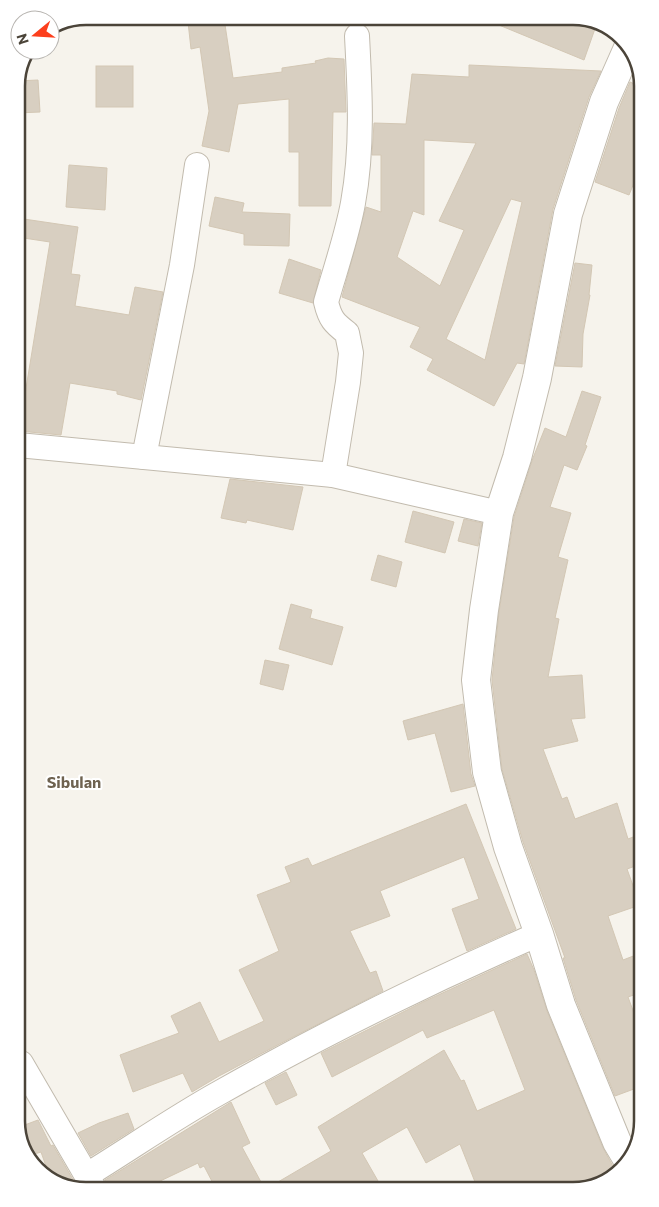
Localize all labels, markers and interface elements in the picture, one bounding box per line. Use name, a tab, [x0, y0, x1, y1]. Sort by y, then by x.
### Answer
north arrow	[10, 10, 60, 60]
text: N	[12, 32, 32, 47]
district label: Sibulan	[47, 772, 101, 791]

